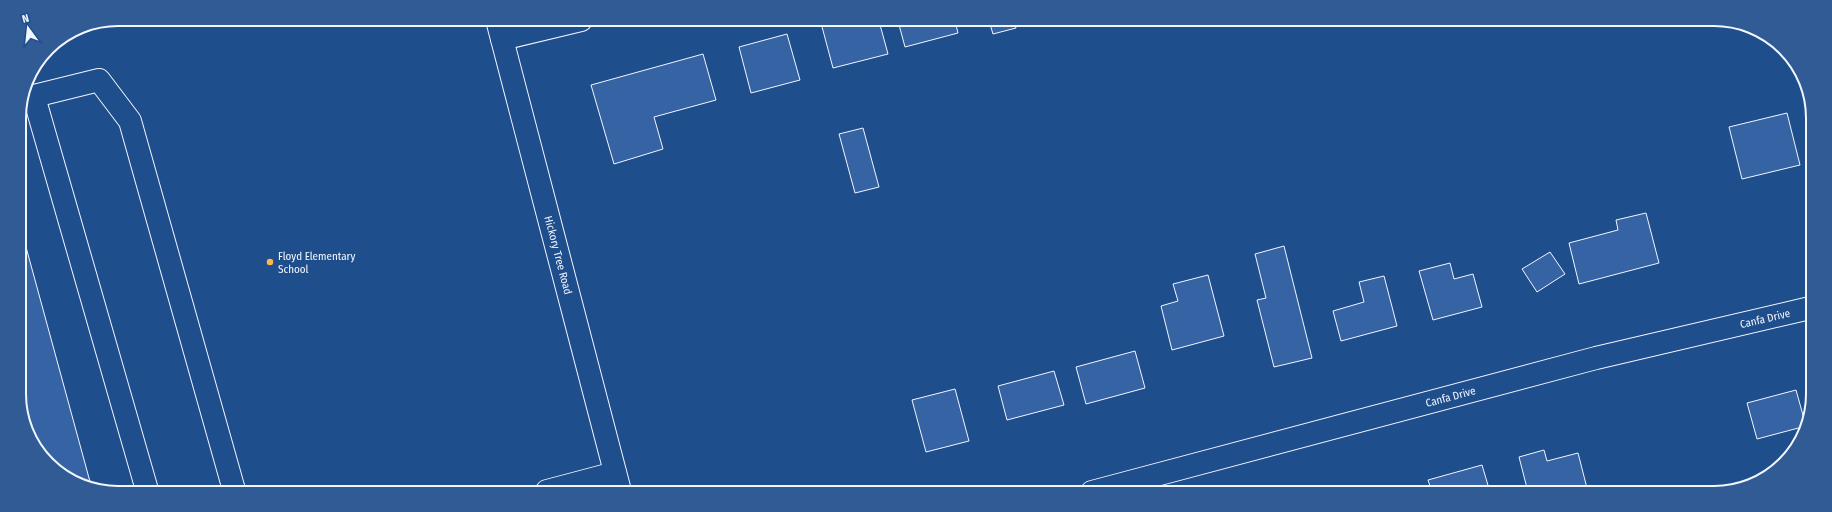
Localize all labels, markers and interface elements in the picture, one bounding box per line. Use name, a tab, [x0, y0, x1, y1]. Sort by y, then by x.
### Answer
north arrow	[8, 8, 48, 48]
text: N	[21, 12, 30, 26]
street label: Hickory Tree Road	[542, 214, 575, 296]
place label: Floyd Elementary School	[278, 250, 355, 276]
marker: Floyd Elementary School	[265, 257, 275, 267]
street label: Canfa Drive	[1739, 306, 1791, 331]
street label: Canfa Drive	[1424, 384, 1477, 410]

